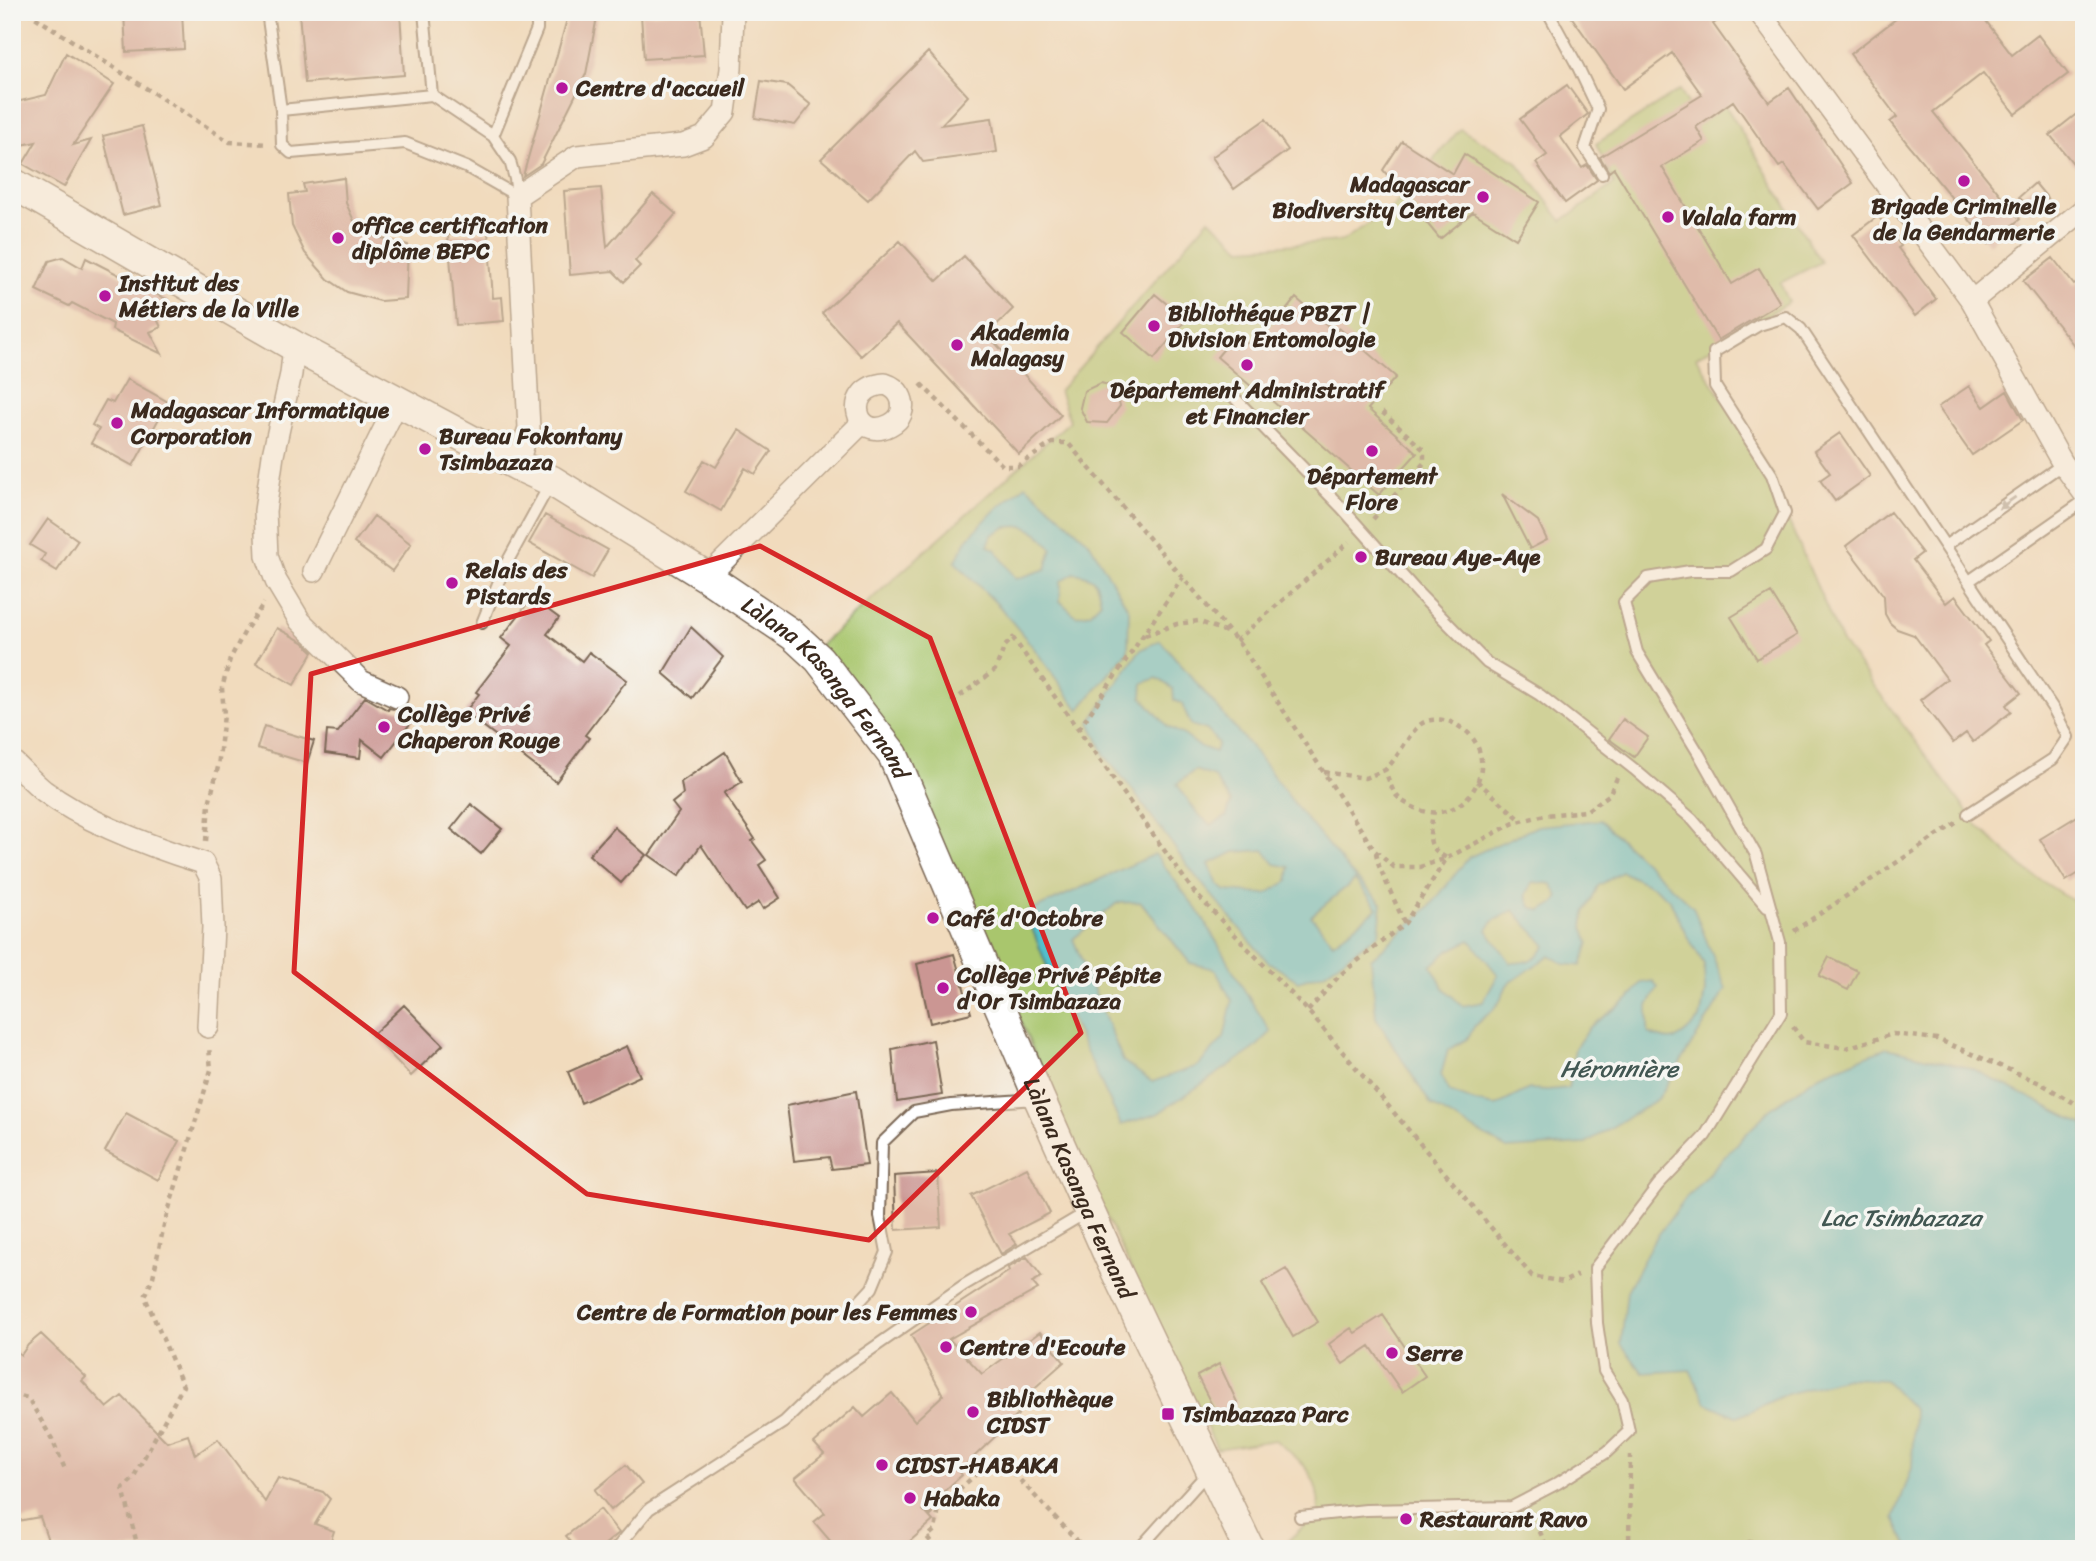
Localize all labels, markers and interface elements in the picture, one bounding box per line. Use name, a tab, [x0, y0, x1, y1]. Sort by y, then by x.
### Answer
place label: Centre d'accueil	[575, 68, 746, 109]
marker: Centre d'accueil	[554, 80, 570, 96]
place label: Madagascar Biodiversity Center	[1272, 164, 1472, 231]
marker: Brigade Criminelle de la Gendarmerie	[1956, 173, 1972, 189]
place label: Brigade Criminelle de la Gendarmerie	[1871, 186, 2057, 253]
marker: Madagascar Biodiversity Center	[1475, 189, 1491, 205]
place label: Valala farm	[1682, 197, 1797, 238]
place label: office certification diplôme BEPC	[352, 205, 548, 272]
marker: Valala farm	[1660, 209, 1676, 225]
marker: office certification diplôme BEPC	[330, 230, 346, 246]
place label: Institut des Métiers de la Ville	[118, 263, 300, 330]
marker: Institut des Métiers de la Ville	[97, 288, 113, 304]
place label: Bibliothéque PBZT | Division Entomologie	[1168, 293, 1376, 360]
place label: Akademia Malagasy	[970, 312, 1070, 379]
marker: Bibliothéque PBZT | Division Entomologie	[1146, 318, 1162, 334]
marker: Akademia Malagasy	[949, 337, 965, 353]
marker: Département Administratif et Financier	[1239, 357, 1255, 373]
place label: Département Administratif et Financier	[1110, 370, 1387, 437]
place label: Madagascar Informatique Corporation	[130, 390, 390, 457]
marker: Madagascar Informatique Corporation	[109, 415, 125, 431]
place label: Bureau Fokontany Tsimbazaza	[439, 416, 623, 483]
marker: Bureau Fokontany Tsimbazaza	[417, 441, 433, 457]
marker: Département Flore	[1364, 443, 1380, 459]
place label: Département Flore	[1307, 456, 1439, 523]
one-way arrow	[1998, 496, 2016, 510]
place label: Bureau Aye-Aye	[1375, 537, 1541, 578]
marker: Bureau Aye-Aye	[1353, 549, 1369, 565]
place label: Relais des Pistards	[465, 550, 569, 617]
marker: Relais des Pistards	[444, 575, 460, 591]
street label: Làlana Kasanga Fernand	[733, 585, 922, 787]
place label: Collège Privé Chaperon Rouge	[397, 694, 561, 761]
marker: Collège Privé Chaperon Rouge	[376, 719, 392, 735]
place label: Café d'Octobre	[946, 898, 1103, 939]
marker: Café d'Octobre	[925, 910, 941, 926]
place label: Collège Privé Pépite d'Or Tsimbazaza	[956, 955, 1161, 1022]
marker: Collège Privé Pépite d'Or Tsimbazaza	[935, 980, 951, 996]
water label: Héronnière	[1560, 1048, 1680, 1090]
street label: Làlana Kasanga Fernand	[1012, 1070, 1148, 1308]
water label: Lac Tsimbazaza	[1821, 1197, 1984, 1239]
place label: Centre de Formation pour les Femmes	[576, 1292, 958, 1333]
marker: Centre de Formation pour les Femmes	[963, 1304, 979, 1320]
place label: Centre d'Ecoute	[959, 1327, 1126, 1368]
place label: Serre	[1405, 1333, 1463, 1374]
marker: Centre d'Ecoute	[938, 1339, 954, 1355]
marker: Serre	[1384, 1345, 1400, 1361]
place label: Bibliothèque CIDST	[986, 1379, 1113, 1446]
place label: Tsimbazaza Parc	[1182, 1394, 1349, 1435]
marker: Bibliothèque CIDST	[965, 1404, 981, 1420]
marker: Tsimbazaza Parc	[1160, 1406, 1176, 1422]
place label: CIDST-HABAKA	[895, 1445, 1059, 1486]
marker: CIDST-HABAKA	[874, 1457, 890, 1473]
place label: Habaka	[923, 1478, 1000, 1519]
marker: Habaka	[902, 1490, 918, 1506]
place label: Restaurant Ravo	[1419, 1499, 1588, 1540]
marker: Restaurant Ravo	[1398, 1511, 1414, 1527]

